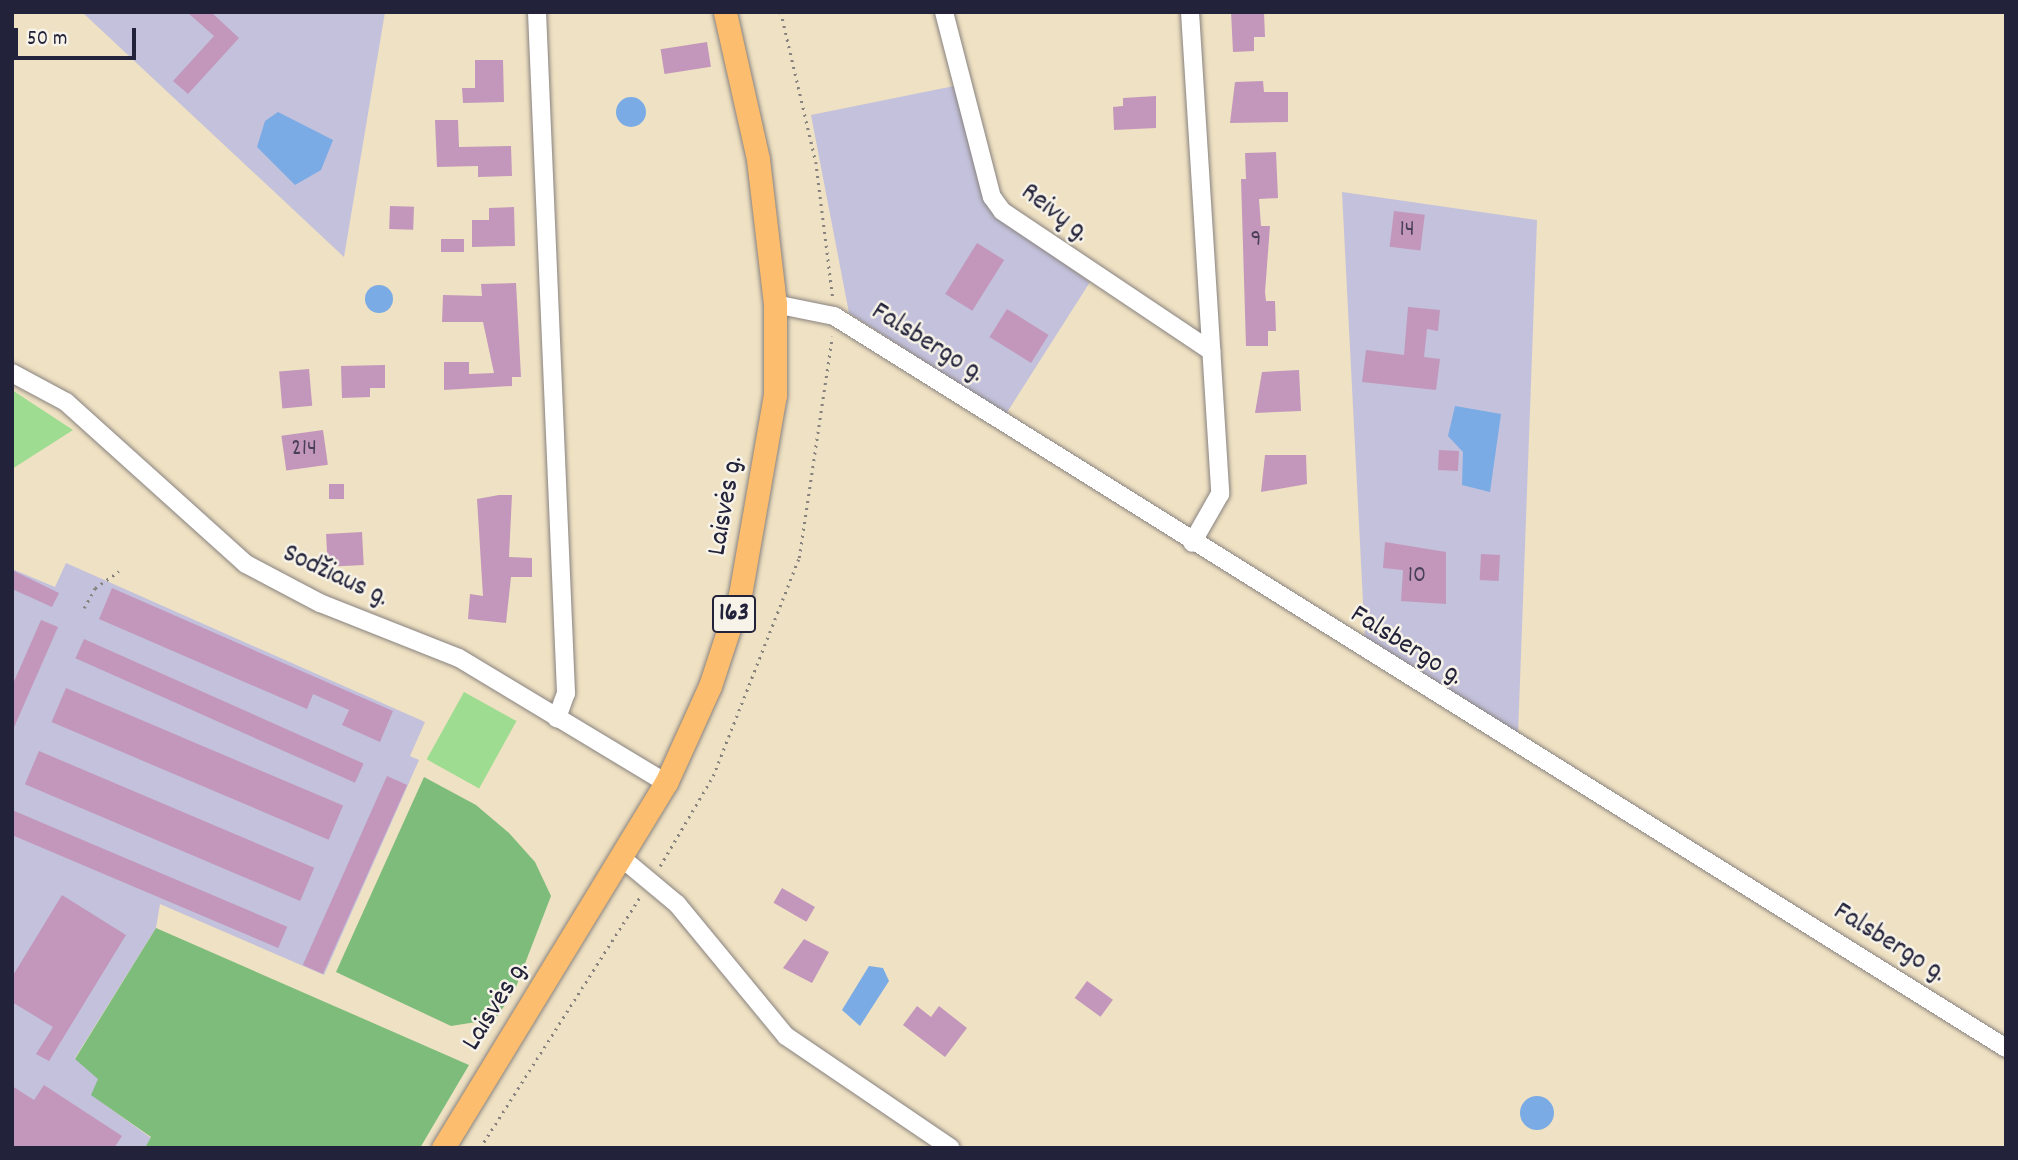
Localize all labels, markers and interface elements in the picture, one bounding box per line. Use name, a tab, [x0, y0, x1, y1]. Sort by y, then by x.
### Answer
scale bar	[18, 14, 140, 58]
text: 50 m	[27, 25, 67, 55]
street label: Reivų g.	[1013, 177, 1095, 251]
house number: 14	[1399, 217, 1415, 245]
house number: 9	[1251, 227, 1261, 255]
street label: Falsbergo g.	[864, 296, 990, 392]
house number: 214	[291, 436, 317, 464]
street label: Laisvės g.	[702, 454, 752, 558]
street label: Sodžiaus g.	[277, 538, 393, 616]
house number: 10	[1408, 563, 1426, 591]
road number: 163	[711, 592, 757, 636]
street label: Falsbergo g.	[1343, 599, 1469, 695]
street label: Falsbergo g.	[1826, 896, 1952, 992]
street label: Laisvės g.	[456, 955, 538, 1057]

